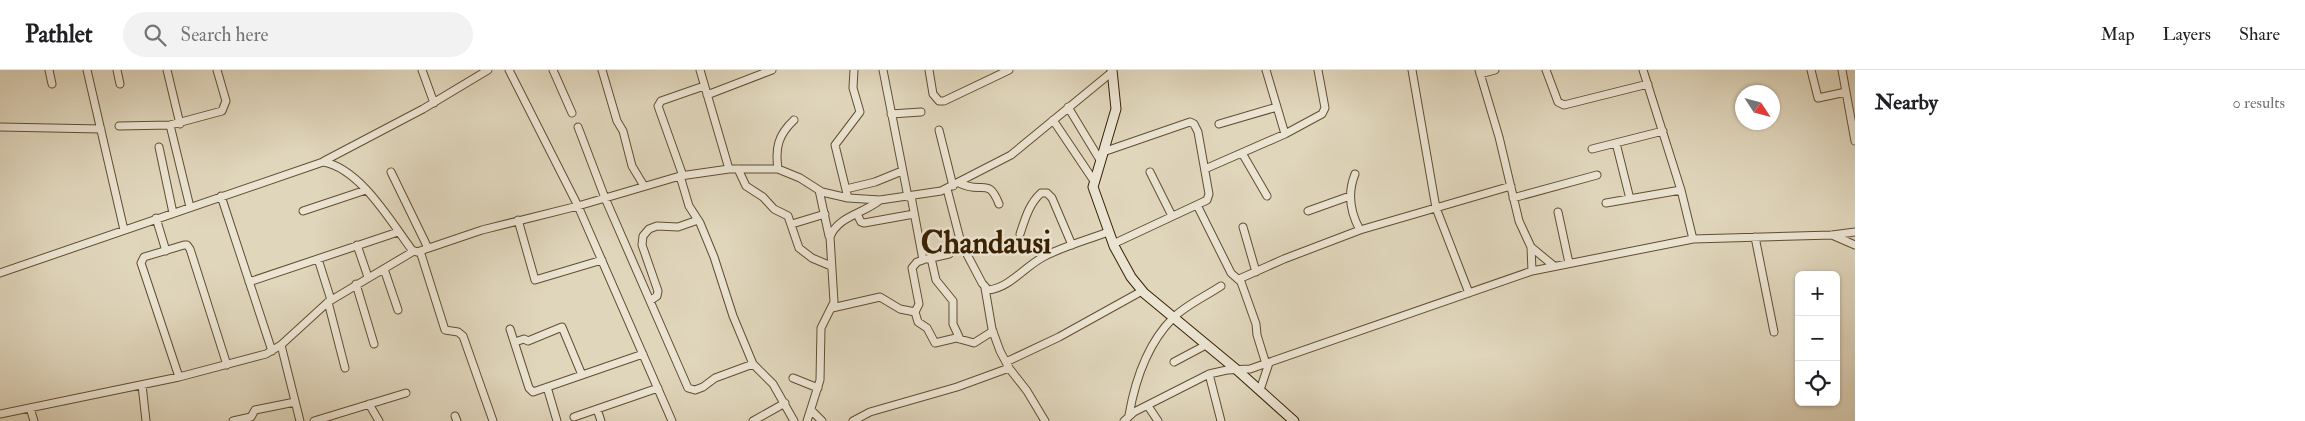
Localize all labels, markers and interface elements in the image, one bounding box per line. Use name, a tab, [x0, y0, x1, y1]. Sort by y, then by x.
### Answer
search box	[123, 12, 473, 57]
text: Pathlet	[25, 19, 93, 50]
icon: search	[141, 21, 169, 49]
text: Search here	[181, 23, 268, 47]
text: Map	[2101, 23, 2135, 46]
text: Layers	[2163, 23, 2211, 46]
text: Share	[2239, 23, 2280, 46]
north arrow	[1735, 85, 1780, 130]
text: Nearby	[1875, 89, 1938, 116]
text: 0 results	[2232, 93, 2285, 113]
district label: Chandausi	[921, 224, 1052, 263]
map controls	[1795, 271, 1840, 406]
button: +	[1795, 271, 1840, 316]
button: −	[1795, 316, 1840, 361]
button: locate	[1795, 361, 1840, 406]

